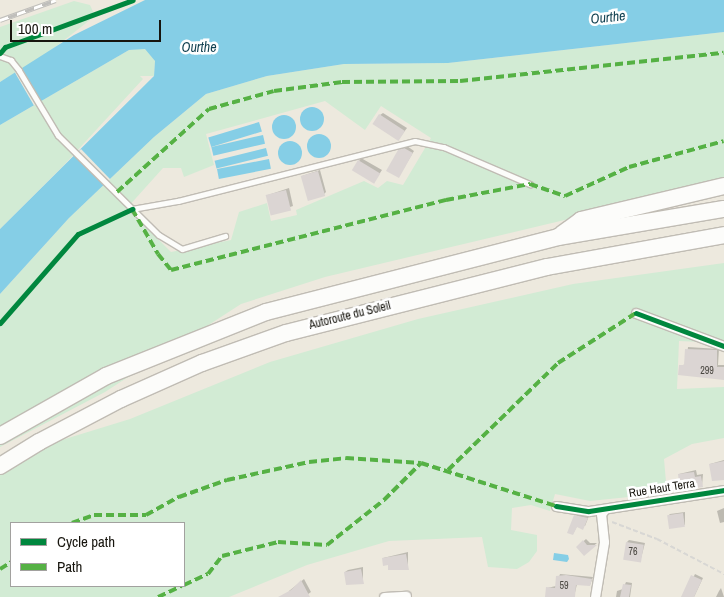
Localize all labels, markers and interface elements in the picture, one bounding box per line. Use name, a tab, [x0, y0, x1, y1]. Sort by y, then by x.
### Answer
water label: Ourthe	[590, 7, 626, 27]
scale bar	[12, 10, 164, 42]
text: 100 m	[18, 18, 52, 39]
water label: Ourthe	[181, 39, 217, 55]
street label: Autoroute du Soleil	[308, 299, 392, 333]
house number: 299	[700, 365, 714, 377]
street label: Rue Haut Terra	[628, 477, 696, 501]
legend	[10, 522, 185, 587]
text: Cycle path	[57, 531, 115, 552]
house number: 76	[628, 546, 638, 558]
text: Path	[57, 556, 82, 577]
house number: 59	[559, 580, 569, 592]

